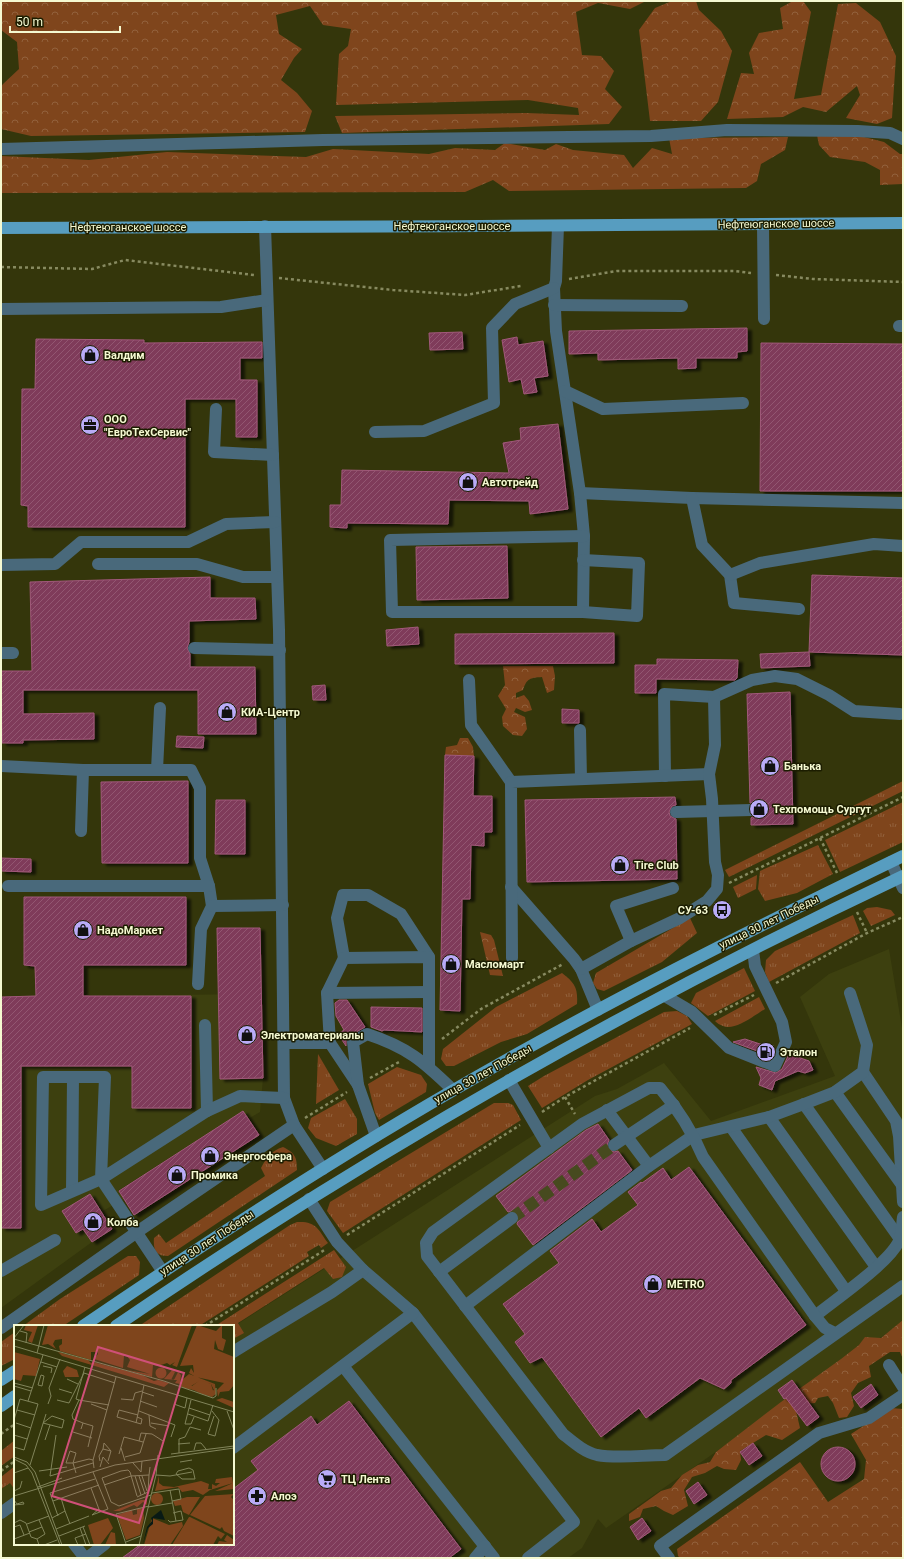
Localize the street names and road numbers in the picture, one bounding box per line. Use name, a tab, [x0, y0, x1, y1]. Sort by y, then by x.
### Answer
street label: Нефтеюганское шоссе	[717, 216, 835, 232]
street label: Нефтеюганское шоссе	[394, 220, 511, 233]
street label: Нефтеюганское шоссе	[70, 221, 187, 234]
street label: улица 30 лет Победы	[717, 892, 821, 952]
street label: улица 30 лет Победы	[432, 1042, 534, 1106]
street label: улица 30 лет Победы	[158, 1208, 256, 1278]

